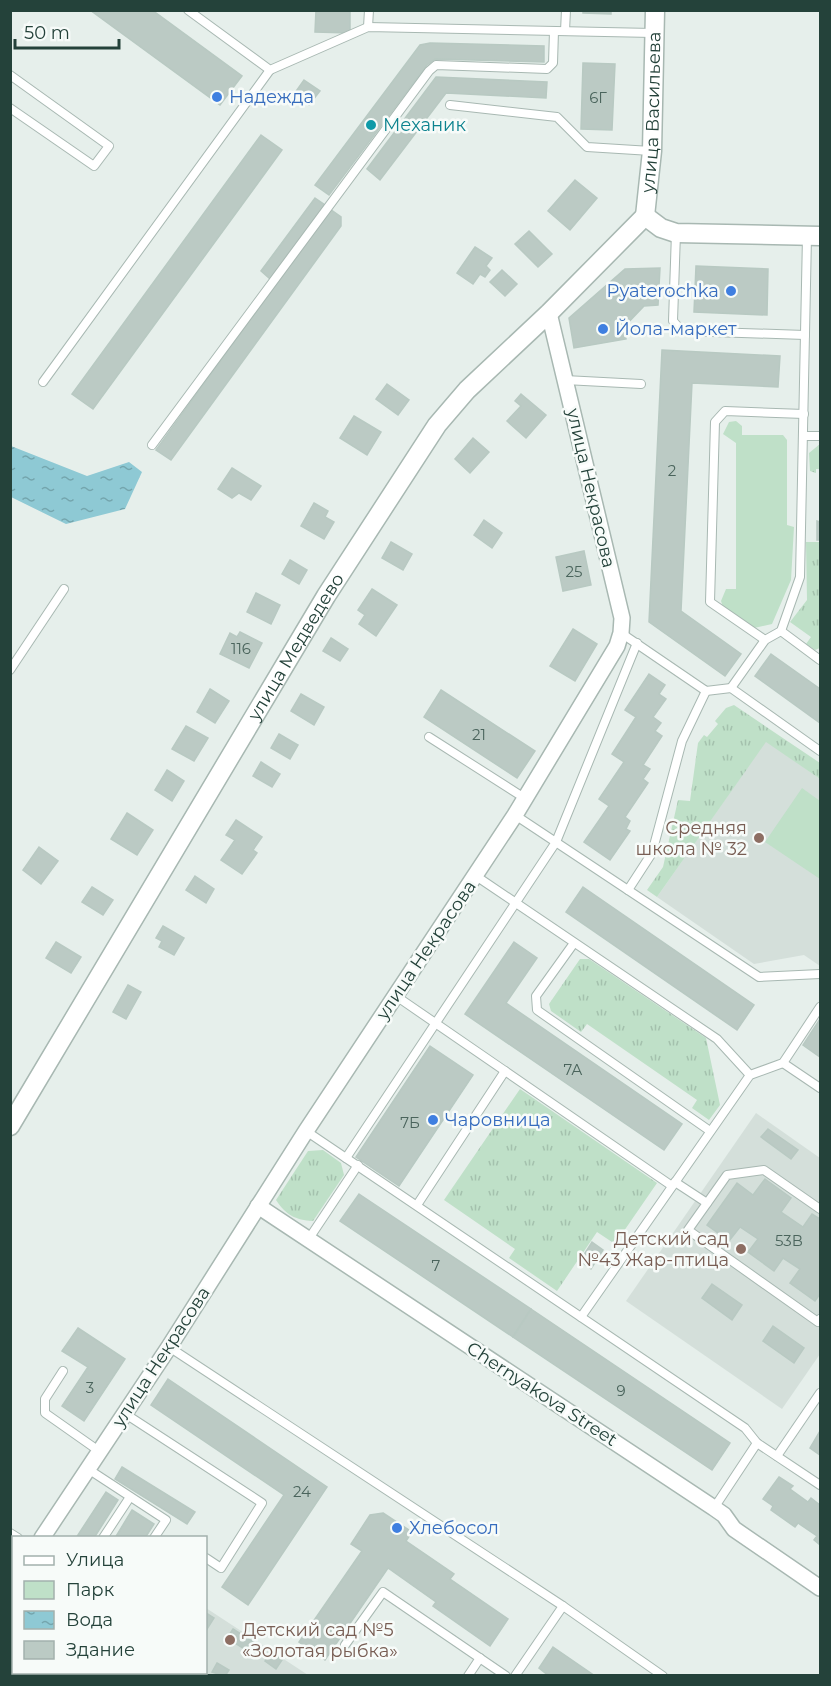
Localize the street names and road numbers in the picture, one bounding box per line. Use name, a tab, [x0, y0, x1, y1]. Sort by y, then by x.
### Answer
street label: улица Васильева	[636, 31, 666, 195]
street label: улица Некрасова	[562, 405, 620, 570]
street label: улица Медведево	[243, 569, 349, 725]
street label: улица Некрасова	[371, 876, 481, 1025]
street label: улица Некрасова	[107, 1283, 215, 1432]
street label: Chernyakova Street	[463, 1337, 621, 1451]

